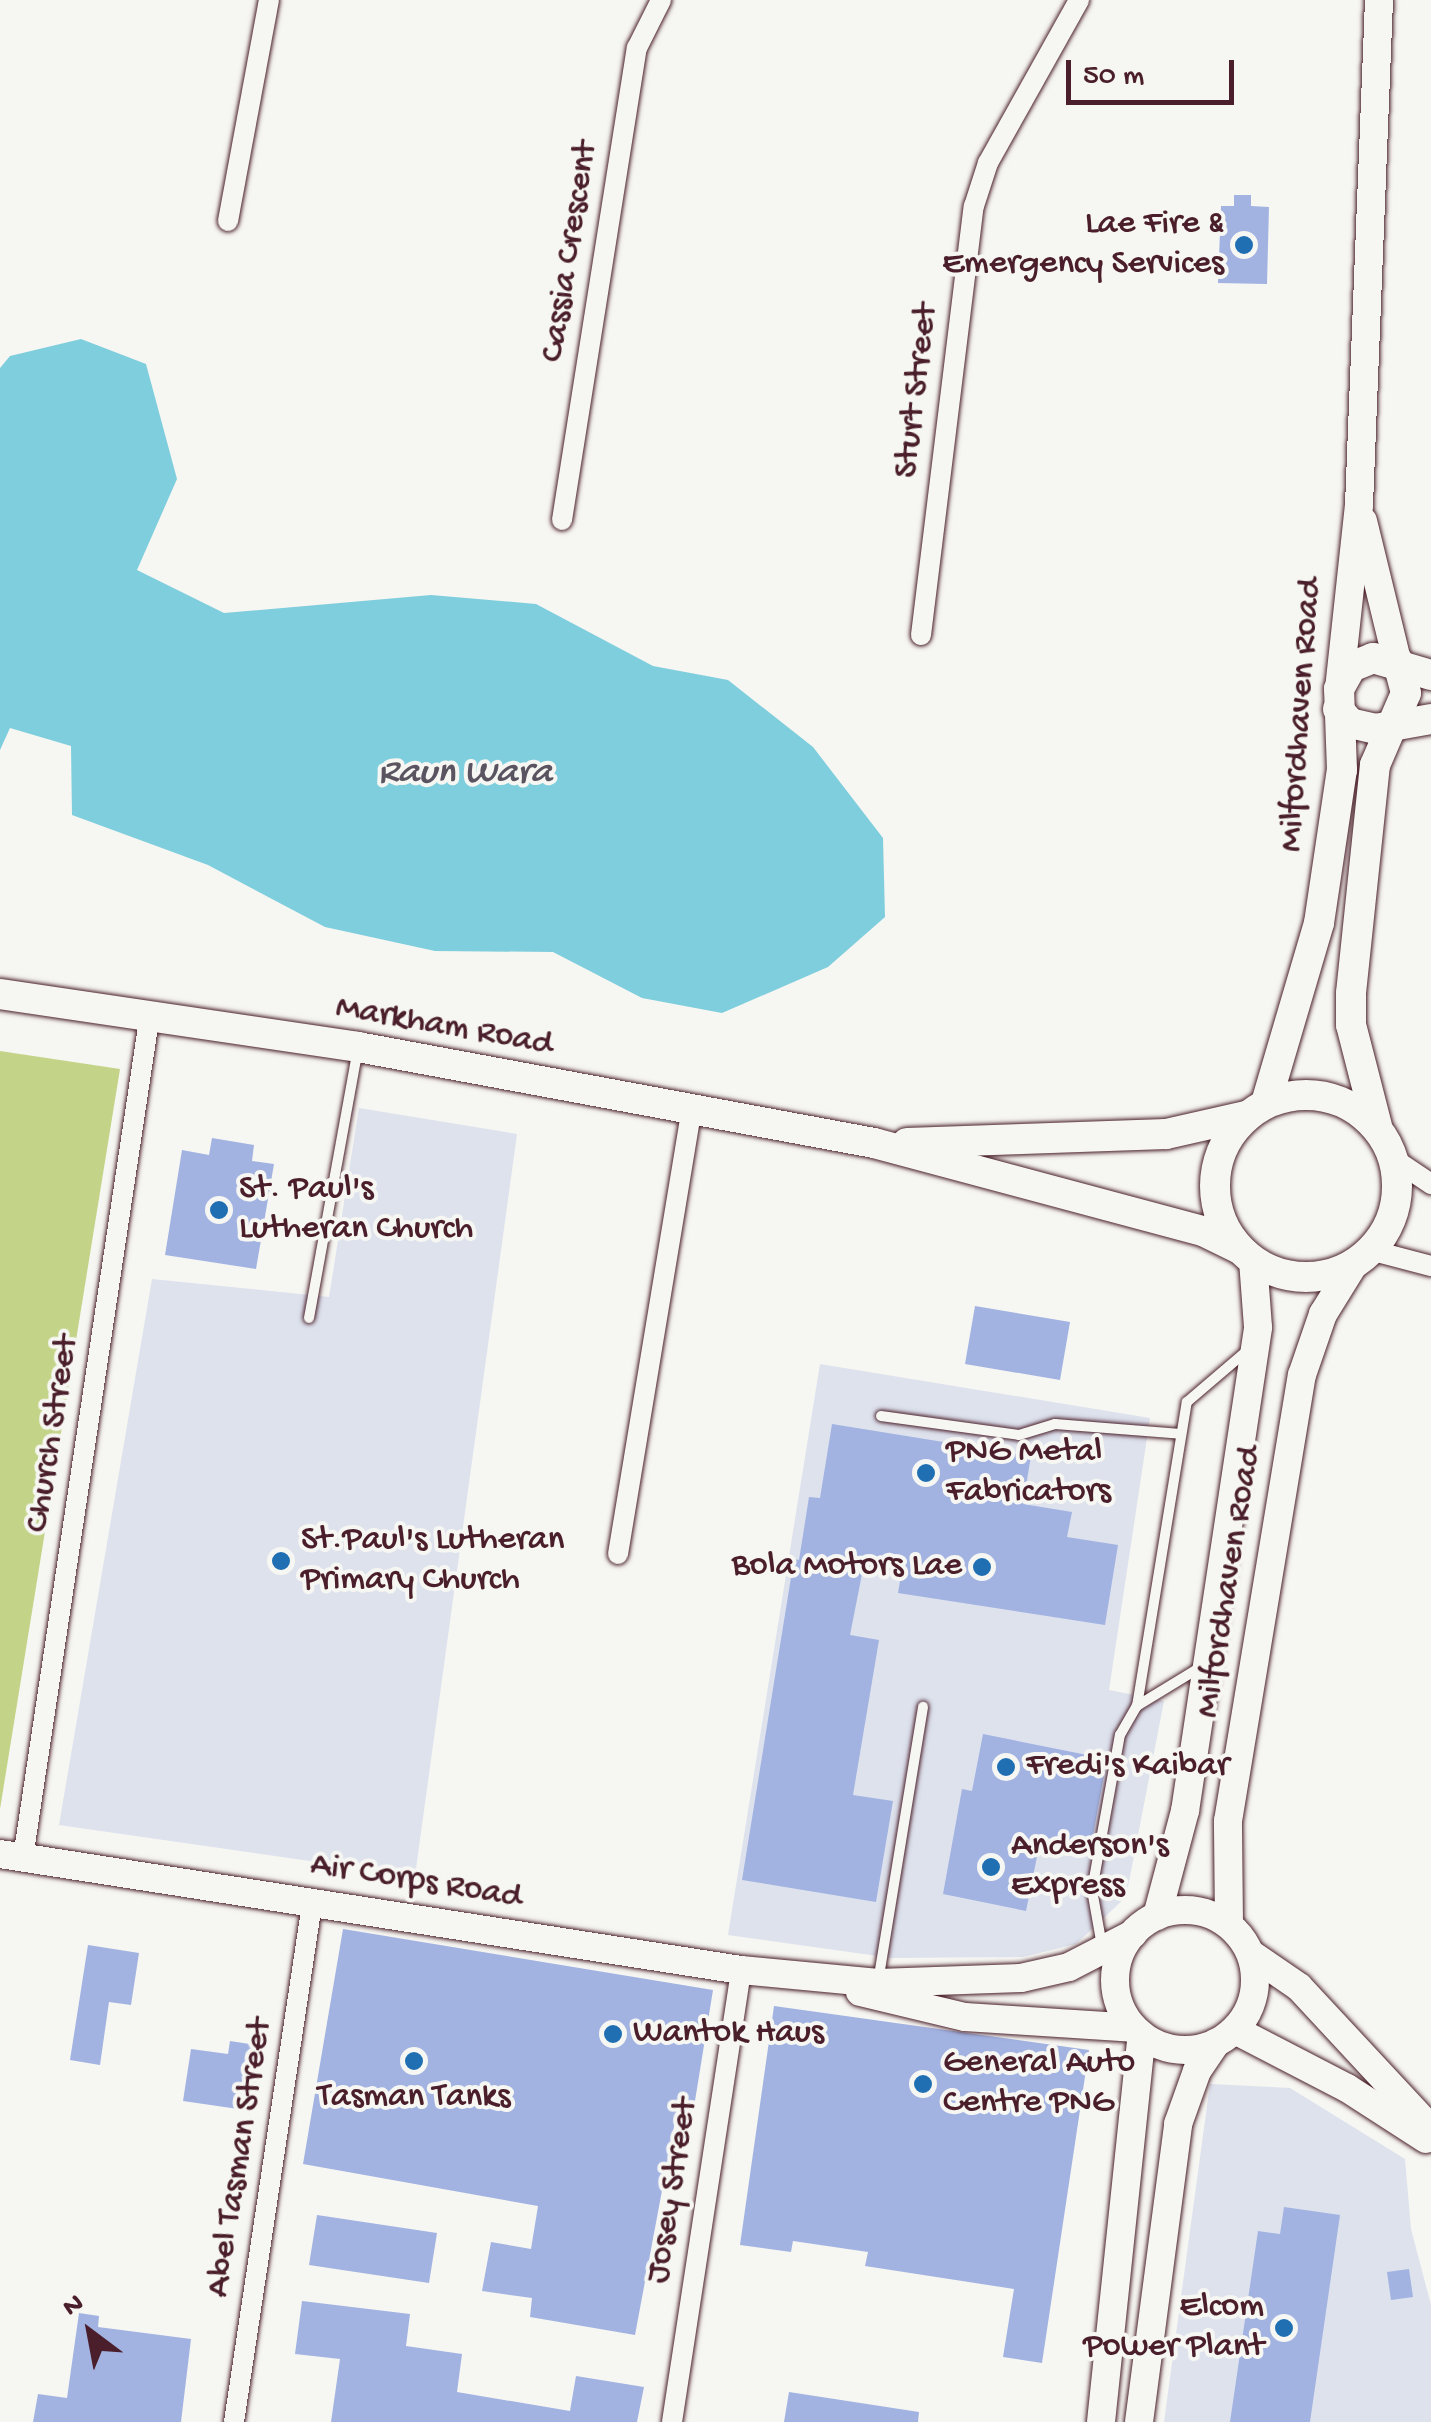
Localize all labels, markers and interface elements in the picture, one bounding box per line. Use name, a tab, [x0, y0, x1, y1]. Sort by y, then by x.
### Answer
scale bar	[1071, 40, 1238, 102]
text: 50 m	[1083, 60, 1144, 95]
street label: Cassia Crescent	[533, 139, 609, 365]
place label: Lae Fire & Emergency Services	[942, 204, 1224, 286]
marker: Lae Fire & Emergency Services	[1233, 234, 1255, 256]
street label: Sturt Street	[886, 301, 950, 481]
street label: Milfordhaven Road	[1271, 577, 1333, 853]
water label: Raun Wara	[378, 752, 552, 798]
street label: Markham Road	[332, 987, 556, 1067]
place label: St. Paul's Lutheran Church	[239, 1169, 473, 1251]
marker: St. Paul's Lutheran Church	[208, 1199, 230, 1221]
street label: Church Street	[18, 1332, 90, 1536]
place label: PNG Metal Fabricators	[946, 1432, 1111, 1514]
street label: Milfordhaven Road	[1188, 1443, 1272, 1721]
marker: PNG Metal Fabricators	[915, 1462, 937, 1484]
place label: St.Paul's Lutheran Primary Church	[301, 1520, 564, 1602]
place label: Bola Motors Lae	[732, 1546, 962, 1588]
marker: St.Paul's Lutheran Primary Church	[270, 1550, 292, 1572]
marker: Bola Motors Lae	[971, 1556, 993, 1578]
place label: Fredi's Kaibar	[1026, 1746, 1229, 1788]
marker: Fredi's Kaibar	[995, 1756, 1017, 1778]
place label: Anderson's Express	[1011, 1826, 1169, 1908]
street label: Air Corps Road	[307, 1845, 525, 1919]
marker: Anderson's Express	[980, 1856, 1002, 1878]
place label: Wantok Haus	[633, 2013, 824, 2055]
street label: Abel Tasman Street	[198, 2016, 284, 2300]
marker: Wantok Haus	[602, 2023, 624, 2045]
place label: General Auto Centre PNG	[943, 2043, 1135, 2125]
marker: Tasman Tanks	[403, 2050, 425, 2072]
marker: General Auto Centre PNG	[912, 2073, 934, 2095]
place label: Tasman Tanks	[318, 2077, 510, 2119]
street label: Josey Street	[639, 2096, 709, 2286]
north arrow	[40, 2282, 140, 2382]
text: N	[57, 2287, 90, 2325]
place label: Elcom Power Plant	[1083, 2287, 1264, 2369]
marker: Elcom Power Plant	[1273, 2317, 1295, 2339]

